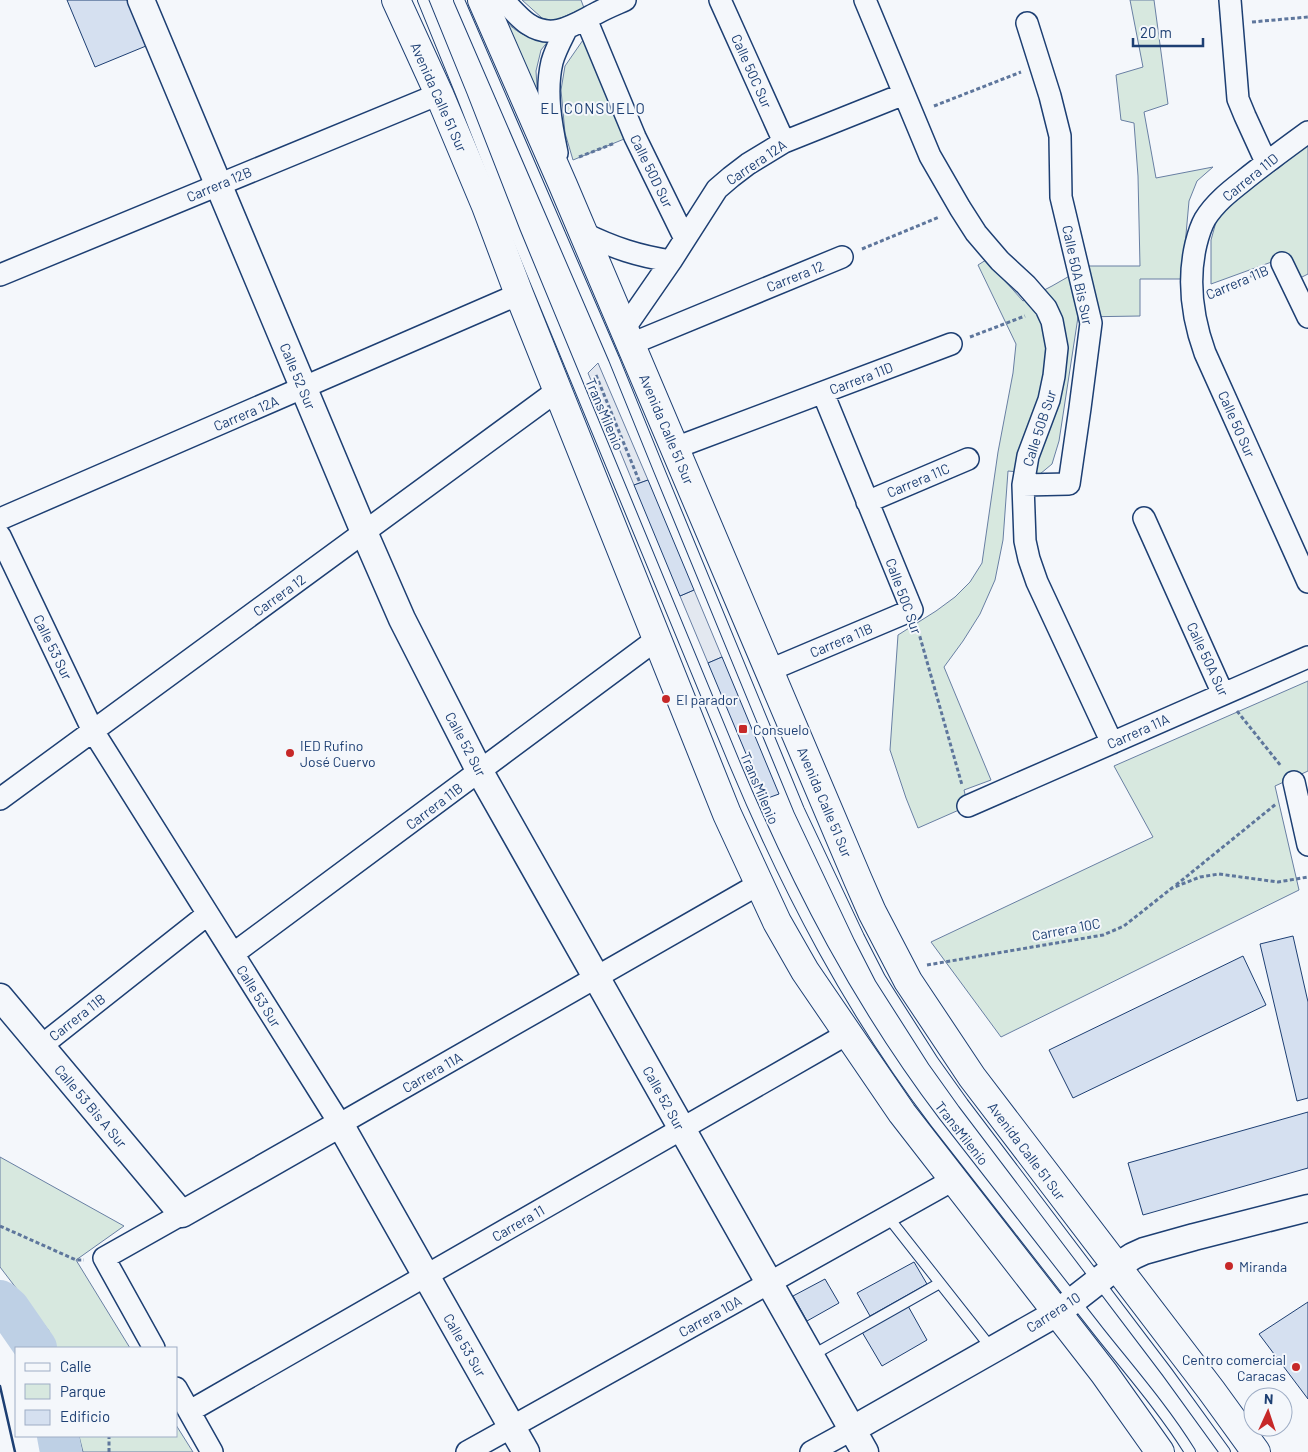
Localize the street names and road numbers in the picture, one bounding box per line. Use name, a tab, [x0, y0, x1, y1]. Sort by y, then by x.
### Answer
street label: Calle 50C Sur	[728, 31, 776, 111]
street label: Avenida Calle 51 Sur	[407, 40, 471, 154]
street label: Calle 50D Sur	[627, 132, 677, 210]
street label: Carrera 12A	[723, 135, 790, 188]
street label: Carrera 11D	[1219, 149, 1281, 205]
street label: Carrera 12B	[184, 163, 254, 205]
street label: Calle 50A Bis Sur	[1059, 224, 1097, 326]
street label: Carrera 12	[764, 257, 826, 295]
street label: Carrera 11B	[1203, 261, 1271, 303]
street label: Calle 52 Sur	[276, 340, 320, 412]
street label: Carrera 11D	[827, 358, 895, 398]
street label: Avenida Calle 51 Sur	[636, 371, 698, 487]
street label: TransMilenio	[582, 375, 628, 453]
street label: Calle 50B Sur	[1019, 387, 1059, 469]
street label: Calle 50 Sur	[1215, 388, 1259, 460]
street label: Carrera 12A	[211, 391, 282, 434]
street label: Carrera 11C	[884, 459, 952, 501]
street label: Calle 50C Sur	[882, 556, 926, 636]
street label: Carrera 12	[249, 570, 309, 620]
street label: Calle 53 Sur	[30, 612, 76, 682]
street label: Carrera 11B	[807, 619, 875, 661]
street label: Calle 50A Sur	[1184, 619, 1232, 699]
street label: Calle 52 Sur	[442, 709, 490, 779]
street label: Carrera 11A	[1104, 710, 1172, 752]
street label: Avenida Calle 51 Sur	[794, 744, 856, 860]
street label: TransMilenio	[737, 749, 783, 827]
street label: Carrera 11B	[402, 779, 466, 833]
street label: Carrera 10C	[1030, 914, 1102, 944]
street label: Calle 53 Sur	[233, 962, 285, 1030]
street label: Carrera 11B	[45, 990, 109, 1044]
street label: Carrera 11A	[399, 1048, 465, 1096]
street label: Calle 53 Bis A Sur	[51, 1061, 131, 1151]
street label: Calle 52 Sur	[639, 1063, 689, 1133]
street label: TransMilenio	[932, 1098, 992, 1168]
street label: Avenida Calle 51 Sur	[985, 1099, 1069, 1203]
street label: Carrera 11	[489, 1201, 547, 1245]
street label: Carrera 10	[1023, 1288, 1083, 1336]
street label: Carrera 10A	[675, 1291, 745, 1340]
street label: Calle 53 Sur	[440, 1310, 490, 1380]

